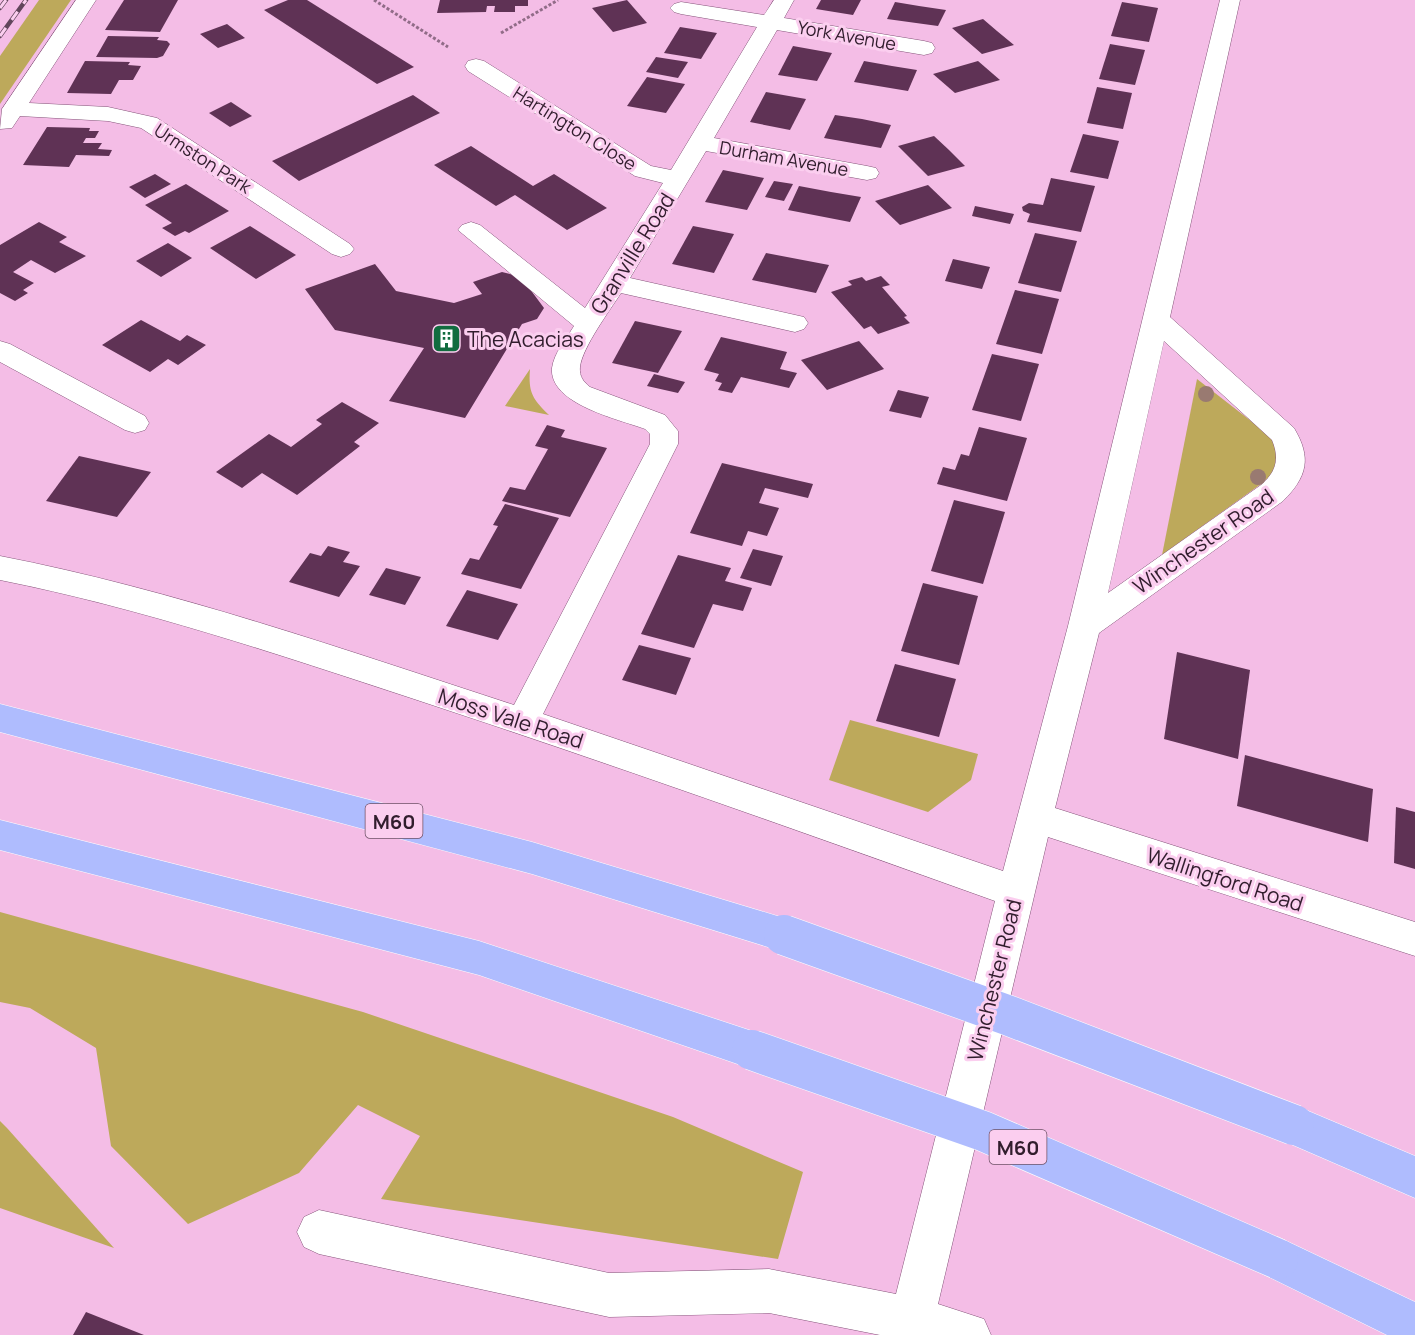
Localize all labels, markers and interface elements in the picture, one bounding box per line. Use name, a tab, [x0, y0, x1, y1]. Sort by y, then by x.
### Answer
street label: York Avenue	[796, 15, 898, 55]
street label: Hartington Close	[509, 80, 641, 176]
street label: Urmston Park	[150, 118, 257, 199]
street label: Durham Avenue	[718, 135, 850, 181]
street label: Granville Road	[584, 187, 680, 319]
building icon: The Acacias	[430, 323, 462, 355]
place label: The Acacias	[467, 325, 584, 353]
street label: Winchester Road	[1127, 482, 1279, 600]
street label: Moss Vale Road	[435, 681, 587, 755]
road number: M60	[366, 804, 422, 838]
street label: Wallingford Road	[1143, 840, 1307, 918]
street label: Winchester Road	[960, 896, 1028, 1064]
road number: M60	[990, 1130, 1046, 1164]

